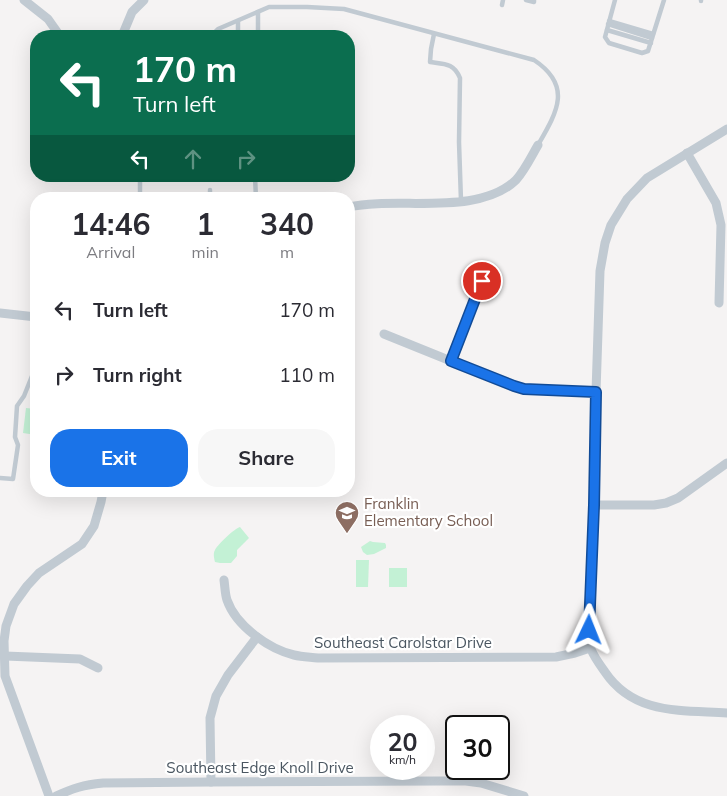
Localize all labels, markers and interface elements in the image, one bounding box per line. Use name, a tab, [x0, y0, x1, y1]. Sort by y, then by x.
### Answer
text: 170 m	[133, 47, 237, 91]
icon: left	[50, 50, 115, 115]
text: Turn left	[133, 90, 216, 118]
icon: left	[126, 145, 154, 173]
icon: ahead	[179, 145, 207, 173]
icon: right	[232, 145, 260, 173]
text: 14:46	[71, 205, 151, 243]
text: 1	[196, 205, 214, 243]
text: 340	[260, 205, 314, 243]
text: Arrival	[86, 242, 135, 262]
text: min	[192, 242, 219, 262]
text: m	[280, 242, 294, 262]
pin	[461, 260, 503, 302]
icon: arrive	[468, 267, 496, 295]
icon: left	[50, 296, 78, 324]
text: Turn left	[93, 298, 168, 322]
text: 170 m	[279, 298, 335, 322]
icon: right	[50, 361, 78, 389]
text: Turn right	[93, 363, 182, 387]
text: 110 m	[279, 363, 335, 387]
button: Exit	[50, 429, 188, 487]
button: Share	[198, 429, 335, 487]
place label: Franklin Elementary School	[364, 494, 493, 530]
school or university icon: Franklin Elementary School	[334, 500, 360, 534]
position arrow	[562, 603, 614, 655]
street label: Southeast Carolstar Drive	[314, 633, 492, 652]
speed limit sign: 30	[445, 715, 510, 780]
text: 20	[387, 726, 418, 757]
text: km/h	[389, 752, 416, 767]
street label: Southeast Edge Knoll Drive	[166, 758, 354, 777]

